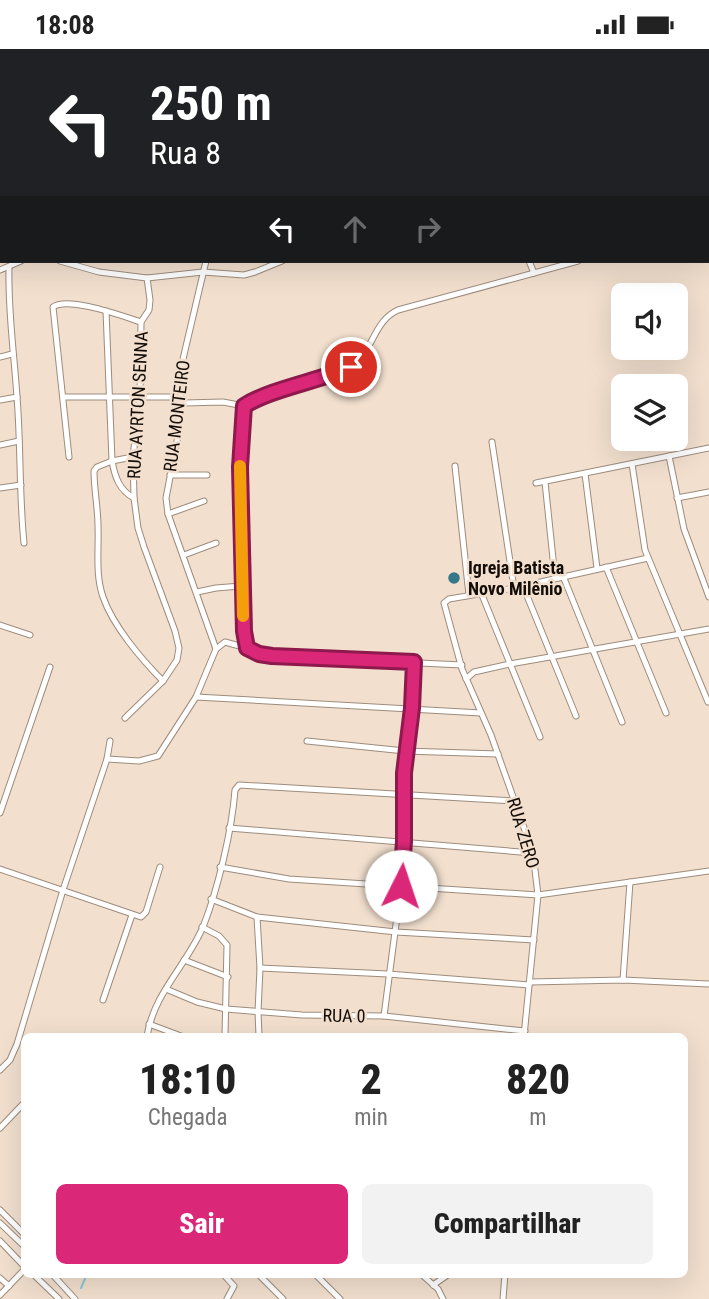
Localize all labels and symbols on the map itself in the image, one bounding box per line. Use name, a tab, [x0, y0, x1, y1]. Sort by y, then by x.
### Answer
street label: RUA AYRTON SENNA	[123, 330, 152, 480]
pin	[321, 337, 381, 397]
street label: RUA MONTEIRO	[159, 359, 194, 473]
place label: Igreja Batista Novo Milênio	[468, 557, 564, 599]
marker: Igreja Batista Novo Milênio	[446, 570, 462, 586]
street label: RUA ZERO	[503, 795, 544, 871]
position arrow	[364, 849, 438, 923]
street label: RUA 0	[322, 1005, 366, 1026]

